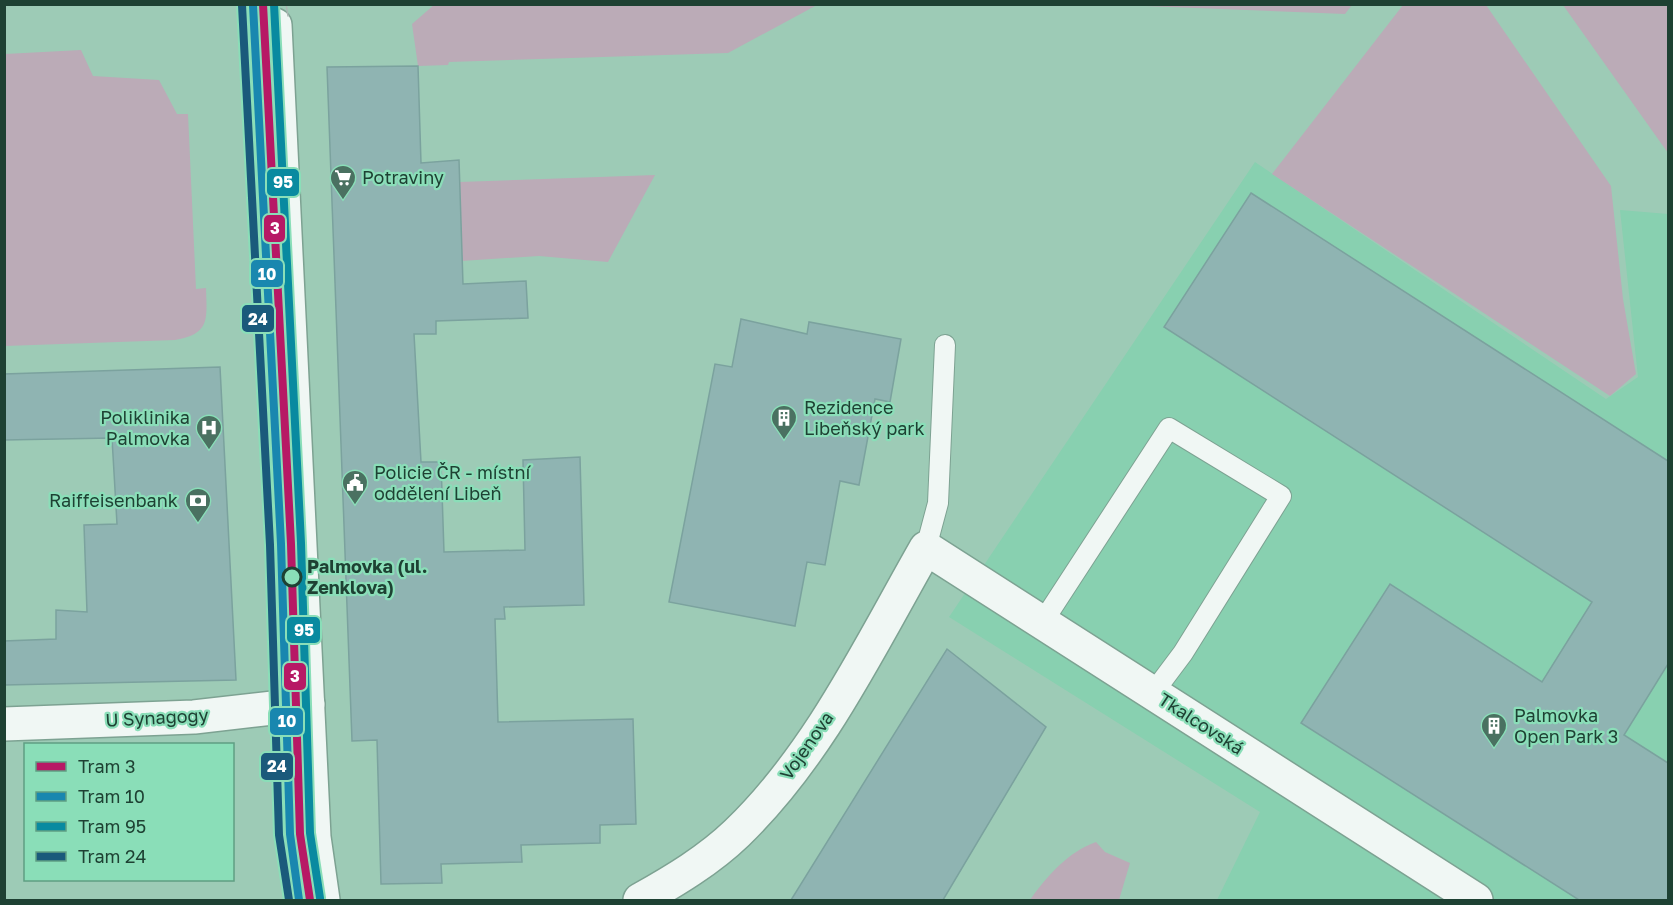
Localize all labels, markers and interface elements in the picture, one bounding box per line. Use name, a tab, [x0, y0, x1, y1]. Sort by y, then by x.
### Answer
supermarket icon: Potraviny	[328, 163, 358, 201]
place label: Potraviny	[362, 166, 444, 188]
line badge: 95	[266, 168, 300, 197]
text: 95	[273, 172, 293, 192]
line badge: 3	[263, 214, 286, 243]
text: 3	[270, 218, 280, 238]
line badge: 10	[250, 259, 284, 288]
text: 10	[258, 264, 276, 284]
line badge: 24	[241, 304, 275, 333]
text: 24	[248, 309, 268, 329]
place label: Rezidence Libeňský park	[804, 396, 925, 439]
building icon: Rezidence Libeňský park	[769, 403, 799, 441]
place label: Poliklinika Palmovka	[100, 406, 190, 449]
hospital icon: Poliklinika Palmovka	[194, 413, 224, 451]
place label: Policie ČR - místní oddělení Libeň	[374, 461, 531, 504]
public building icon: Policie ČR - místní oddělení Libeň	[340, 468, 370, 506]
bank icon: Raiffeisenbank	[183, 486, 213, 524]
place label: Raiffeisenbank	[49, 489, 178, 511]
place label: Palmovka (ul. Zenklova)	[307, 555, 428, 598]
marker: Palmovka (ul. Zenklova)	[282, 567, 302, 587]
line badge: 95	[286, 616, 321, 644]
text: 95	[294, 620, 314, 640]
line badge: 3	[283, 662, 307, 691]
text: 3	[290, 666, 300, 686]
street label: Tkalcovská	[1155, 688, 1248, 759]
street label: U Synagogy	[105, 703, 209, 731]
place label: Palmovka Open Park 3	[1514, 704, 1618, 747]
line badge: 10	[269, 707, 304, 736]
street label: Vojenova	[775, 707, 838, 784]
text: 10	[278, 711, 296, 731]
building icon: Palmovka Open Park 3	[1479, 711, 1509, 749]
legend	[24, 743, 234, 881]
line badge: 24	[260, 752, 294, 781]
text: Tram 3	[78, 755, 136, 777]
text: 24	[267, 756, 287, 776]
text: Tram 10	[78, 785, 145, 807]
text: Tram 95	[78, 815, 146, 837]
text: Tram 24	[78, 845, 146, 867]

